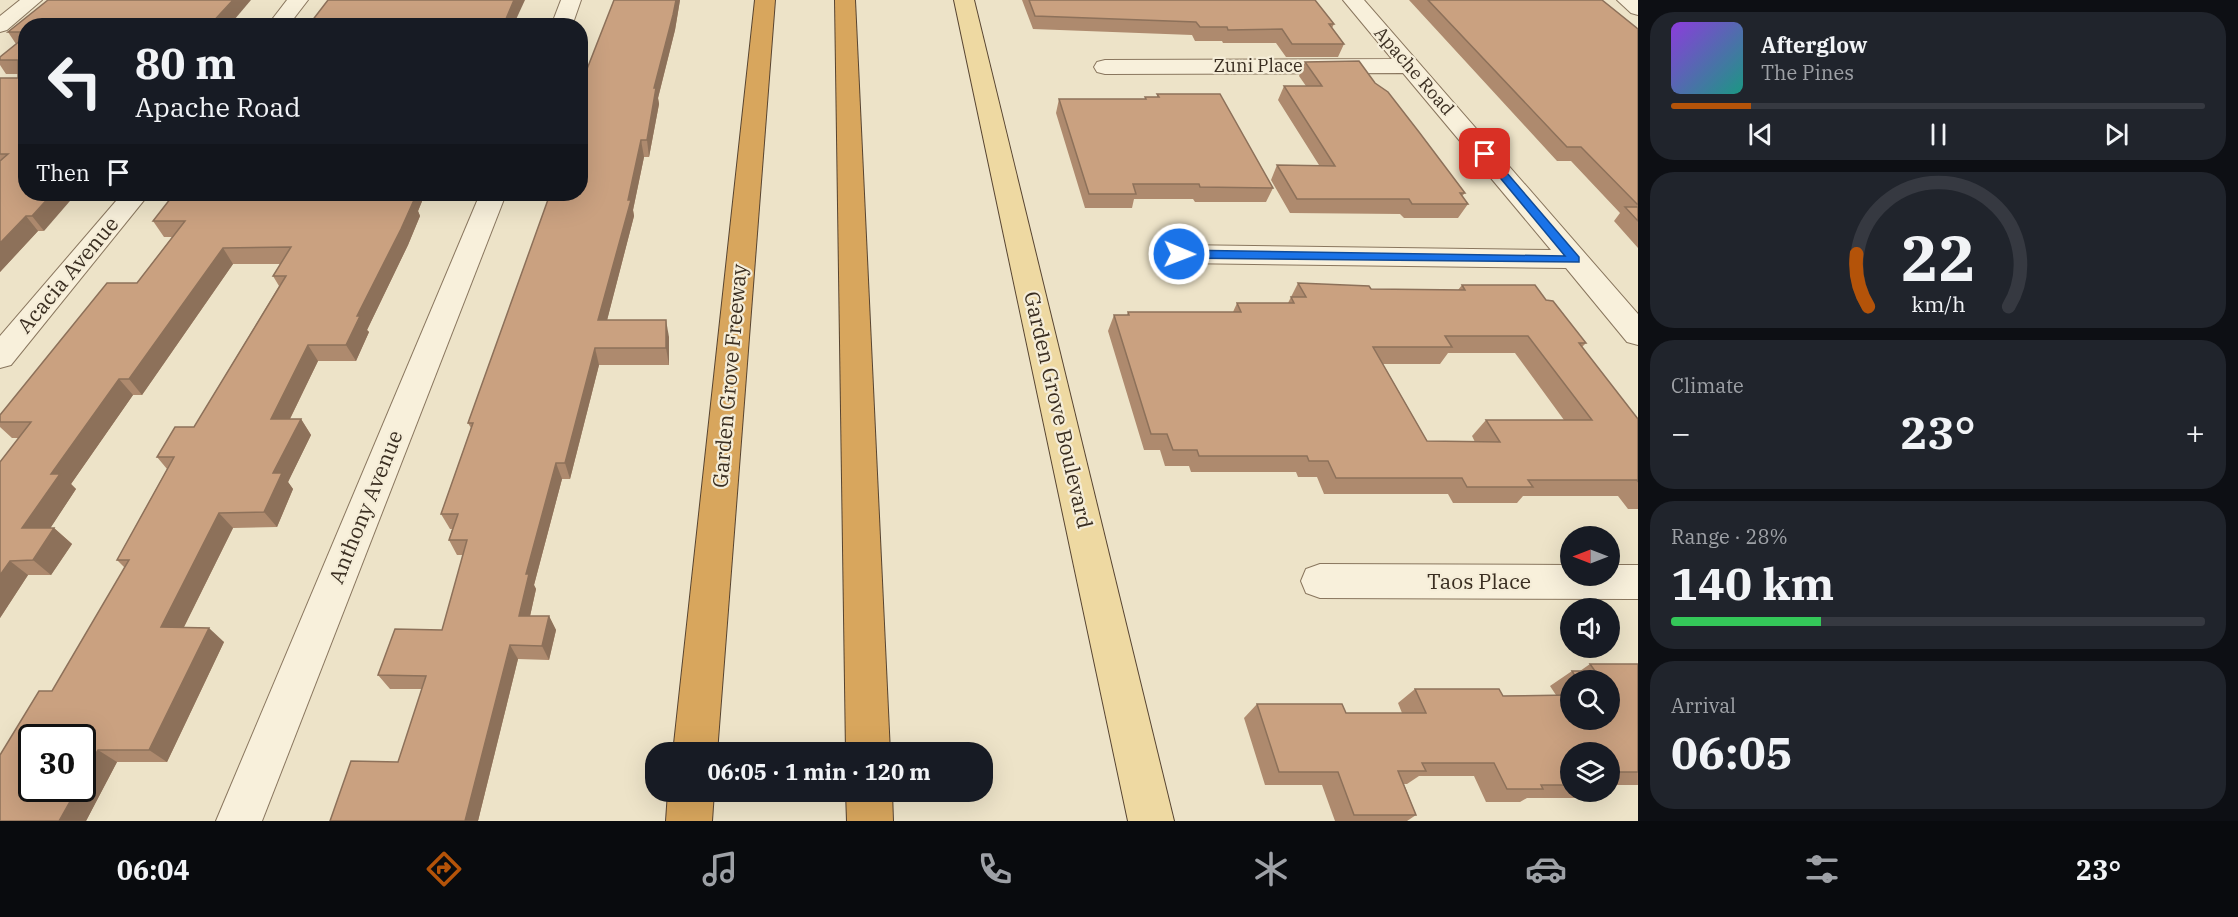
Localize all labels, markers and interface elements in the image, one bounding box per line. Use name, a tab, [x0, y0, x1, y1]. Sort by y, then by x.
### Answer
street label: Apache Road	[1369, 21, 1459, 120]
text: Afterglow	[1761, 30, 1868, 59]
text: 80 m	[135, 36, 236, 91]
icon: left	[36, 42, 114, 120]
street label: Zuni Place	[1213, 54, 1303, 77]
text: The Pines	[1761, 59, 1854, 86]
text: Apache Road	[135, 89, 301, 124]
icon: previous	[1744, 118, 1777, 151]
icon: pause	[1922, 118, 1955, 151]
icon: next	[2100, 118, 2133, 151]
pin	[1459, 128, 1510, 179]
icon: arrive	[1468, 137, 1501, 170]
icon: arrive	[102, 156, 135, 189]
text: Then	[36, 158, 90, 187]
street label: Acacia Avenue	[10, 210, 124, 339]
text: 22	[1901, 217, 1975, 298]
position arrow	[1147, 222, 1211, 286]
street label: Garden Grove Freeway	[705, 262, 753, 489]
street label: Garden Grove Boulevard	[1018, 288, 1100, 531]
text: km/h	[1911, 291, 1965, 319]
text: Climate	[1671, 372, 1744, 399]
text: 23°	[1900, 403, 1976, 461]
text: −	[1671, 411, 1691, 454]
text: +	[2185, 411, 2205, 454]
street label: Anthony Avenue	[322, 426, 409, 588]
text: Range · 28%	[1671, 523, 1788, 550]
north arrow	[1560, 526, 1620, 586]
map controls	[1560, 526, 1620, 802]
text: 140 km	[1671, 554, 1834, 612]
street label: Taos Place	[1427, 567, 1531, 595]
button: sound	[1560, 598, 1620, 658]
button: search	[1560, 670, 1620, 730]
text: Arrival	[1671, 692, 1736, 719]
text: 06:05	[1671, 723, 1793, 781]
speed limit sign: 30	[18, 724, 96, 802]
button: layers	[1560, 742, 1620, 802]
text: 06:05 · 1 min · 120 m	[707, 757, 931, 786]
icon: directions	[423, 848, 465, 890]
icon: music	[699, 848, 741, 890]
icon: phone	[974, 848, 1016, 890]
icon: climate	[1250, 848, 1292, 890]
icon: car	[1525, 848, 1567, 890]
icon: filters	[1801, 848, 1843, 890]
text: 06:04	[117, 852, 190, 887]
text: 23°	[2076, 852, 2121, 887]

